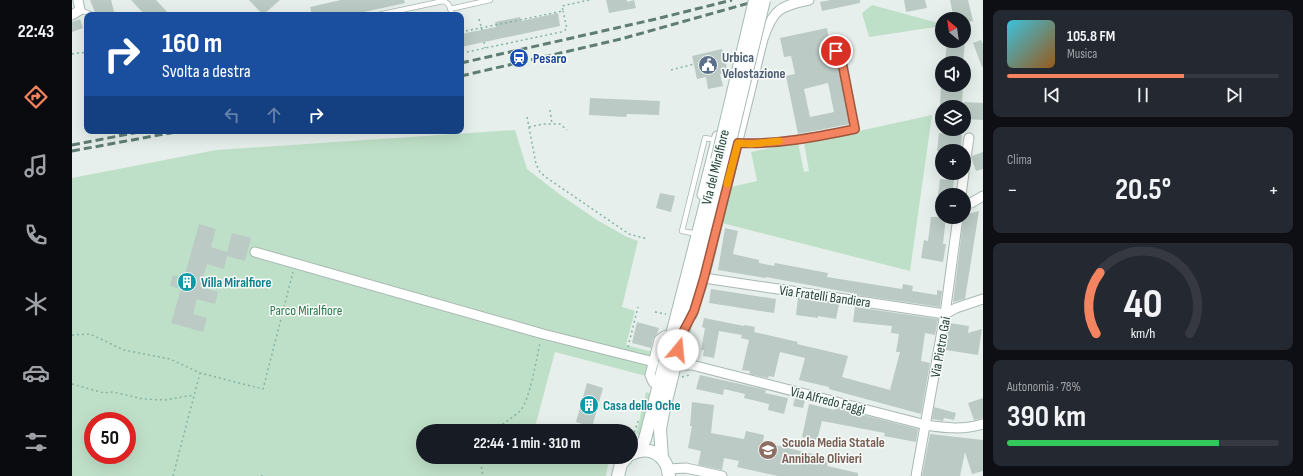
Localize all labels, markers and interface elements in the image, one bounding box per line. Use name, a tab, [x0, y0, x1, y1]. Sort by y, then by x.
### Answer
north arrow	[935, 12, 971, 48]
map controls	[935, 12, 971, 224]
text: 22:43	[18, 21, 54, 42]
text: 160 m	[162, 27, 222, 60]
text: 105.8 FM	[1067, 27, 1115, 46]
icon: right	[96, 28, 148, 80]
pin	[819, 34, 853, 68]
icon: arrive	[825, 40, 847, 62]
text: Musica	[1067, 46, 1097, 62]
station icon: Pesaro	[508, 47, 530, 69]
place label: Urbica Velostazione	[722, 49, 786, 82]
place label: Pesaro	[533, 50, 567, 67]
public building icon: Urbica Velostazione	[697, 54, 719, 76]
button: sound	[935, 56, 971, 92]
text: Svolta a destra	[162, 61, 251, 82]
icon: directions	[22, 83, 50, 111]
icon: previous	[1041, 84, 1063, 106]
icon: pause	[1132, 84, 1154, 106]
icon: next	[1223, 84, 1245, 106]
button: layers	[935, 100, 971, 136]
icon: left	[221, 104, 243, 126]
icon: ahead	[263, 104, 285, 126]
icon: right	[305, 104, 327, 126]
street label: Via del Miralfiore	[698, 128, 733, 206]
button: +	[935, 144, 971, 180]
icon: music	[22, 152, 50, 180]
text: Clima	[1007, 152, 1032, 168]
text: 20.5°	[1115, 172, 1171, 208]
text: −	[1007, 177, 1018, 204]
text: +	[1268, 177, 1279, 204]
button: −	[935, 188, 971, 224]
icon: phone	[22, 221, 50, 249]
building icon: Villa Miralfiore	[176, 271, 198, 293]
place label: Villa Miralfiore	[201, 274, 272, 291]
text: 40	[1123, 280, 1163, 329]
street label: Via Fratelli Bandiera	[778, 282, 872, 311]
icon: climate	[22, 290, 50, 318]
park label: Parco Miralfiore	[270, 302, 342, 319]
street label: Via Pietro Gai	[927, 315, 954, 379]
text: km/h	[1131, 325, 1155, 342]
position arrow	[657, 329, 699, 371]
icon: car	[22, 359, 50, 387]
text: Autonomia · 78%	[1007, 379, 1081, 395]
street label: Via Alfredo Faggi	[789, 383, 867, 418]
building icon: Casa delle Oche	[578, 394, 600, 416]
place label: Casa delle Oche	[603, 397, 680, 414]
text: 390 km	[1007, 399, 1086, 435]
speed limit sign: 50	[84, 412, 136, 464]
icon: filters	[22, 428, 50, 456]
text: 22:44 · 1 min · 310 m	[474, 434, 580, 453]
place label: Scuola Media Statale Annibale Olivieri	[781, 434, 885, 467]
school or university icon: Scuola Media Statale Annibale Olivieri	[757, 439, 779, 461]

